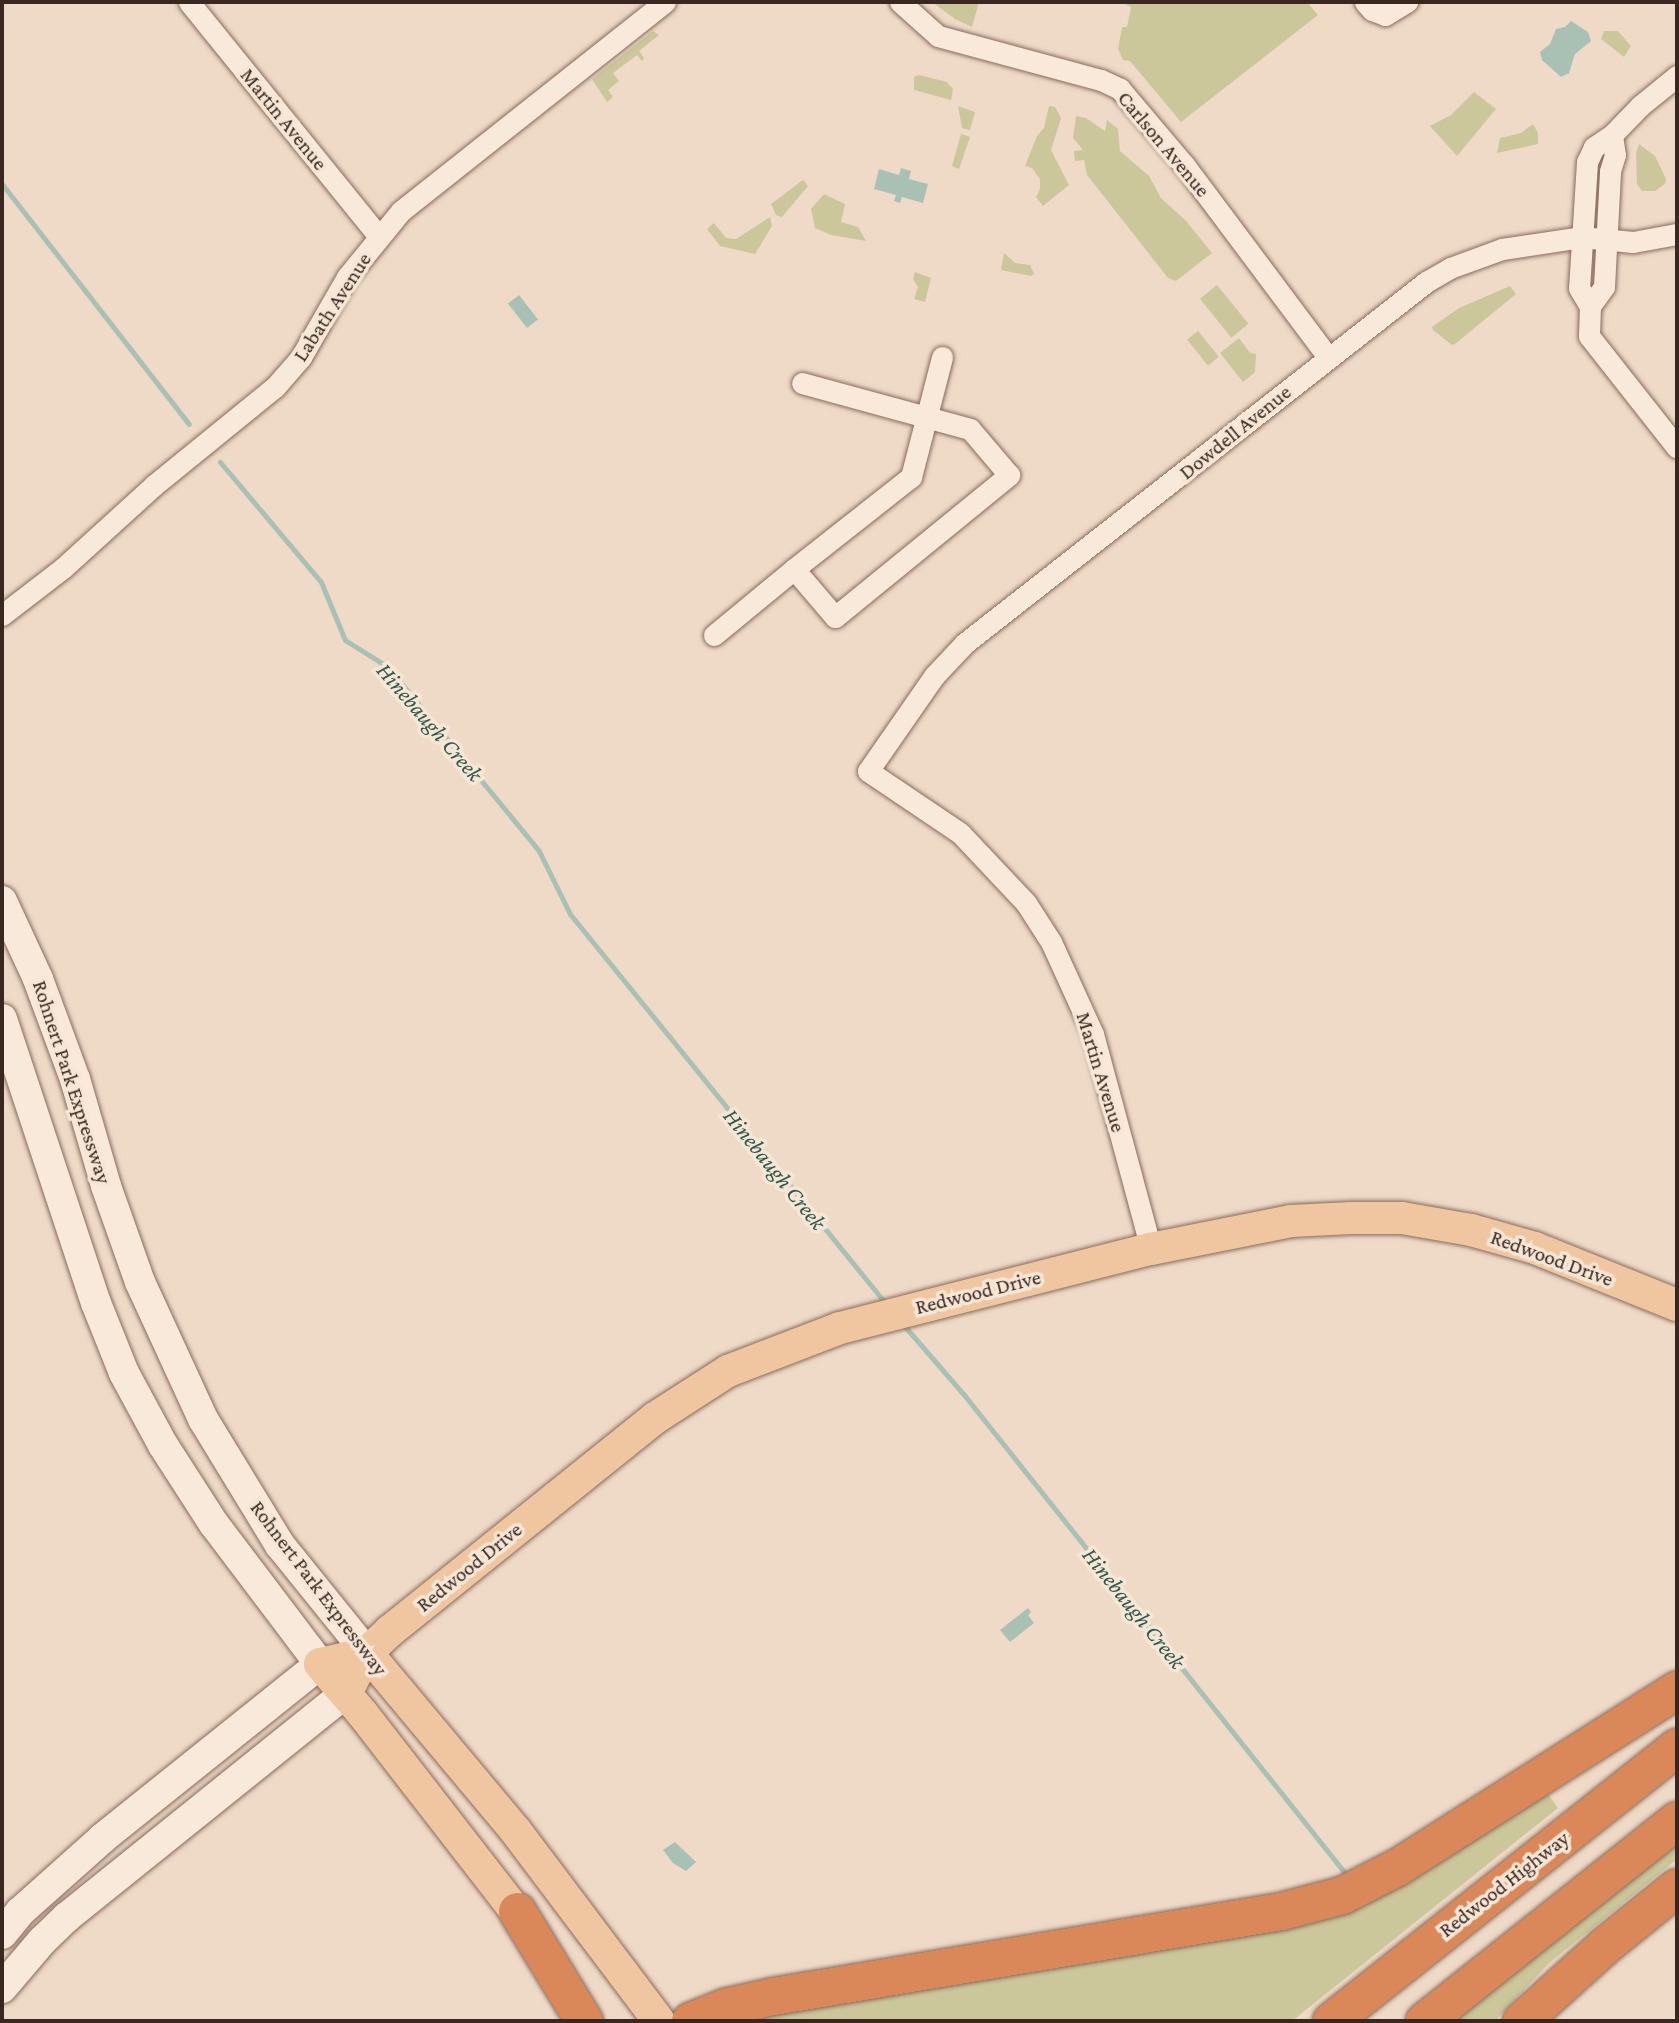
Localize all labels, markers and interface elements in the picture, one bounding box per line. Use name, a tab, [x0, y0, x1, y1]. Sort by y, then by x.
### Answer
street label: Martin Avenue	[235, 63, 333, 175]
street label: Carlson Avenue	[1112, 86, 1216, 202]
street label: Labath Avenue	[287, 248, 377, 366]
street label: Dowdell Avenue	[1174, 379, 1296, 485]
water label: Hinebaugh Creek	[371, 657, 489, 787]
street label: Rohnert Park Expressway	[27, 977, 117, 1187]
street label: Martin Avenue	[1071, 1009, 1131, 1135]
water label: Hinebaugh Creek	[718, 1103, 832, 1235]
street label: Redwood Drive	[1487, 1224, 1617, 1292]
street label: Redwood Drive	[913, 1264, 1043, 1320]
street label: Rohnert Park Expressway	[245, 1496, 393, 1680]
street label: Redwood Drive	[411, 1517, 527, 1617]
water label: Hinebaugh Creek	[1077, 1542, 1191, 1674]
street label: Redwood Highway	[1434, 1825, 1574, 1943]

